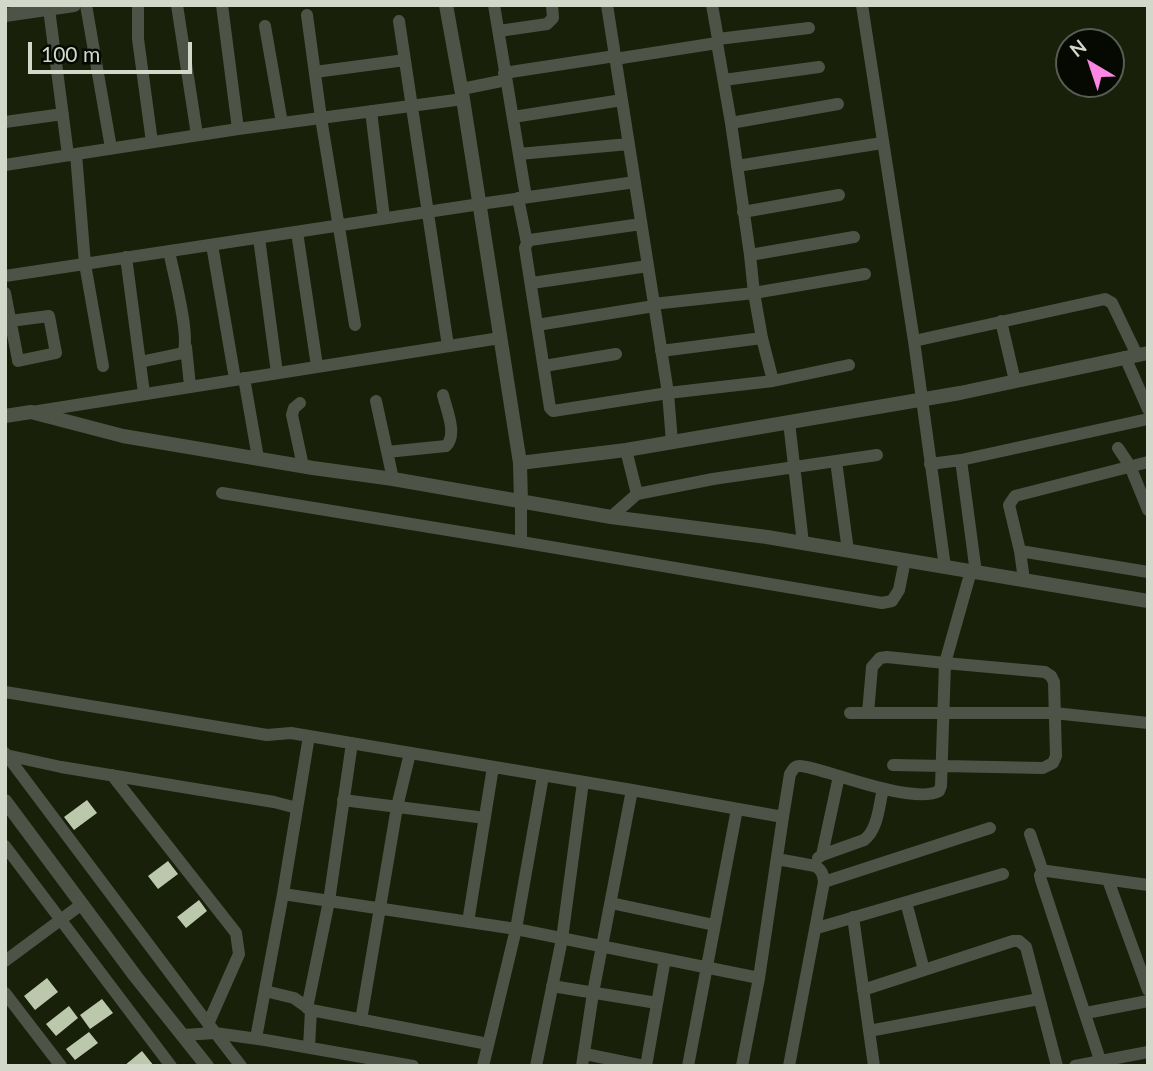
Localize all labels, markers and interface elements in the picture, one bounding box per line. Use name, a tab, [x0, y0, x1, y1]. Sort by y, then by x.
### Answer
scale bar	[32, 28, 196, 72]
north arrow	[1055, 28, 1125, 98]
text: N	[1065, 34, 1091, 61]
text: 100 m	[41, 41, 100, 66]

